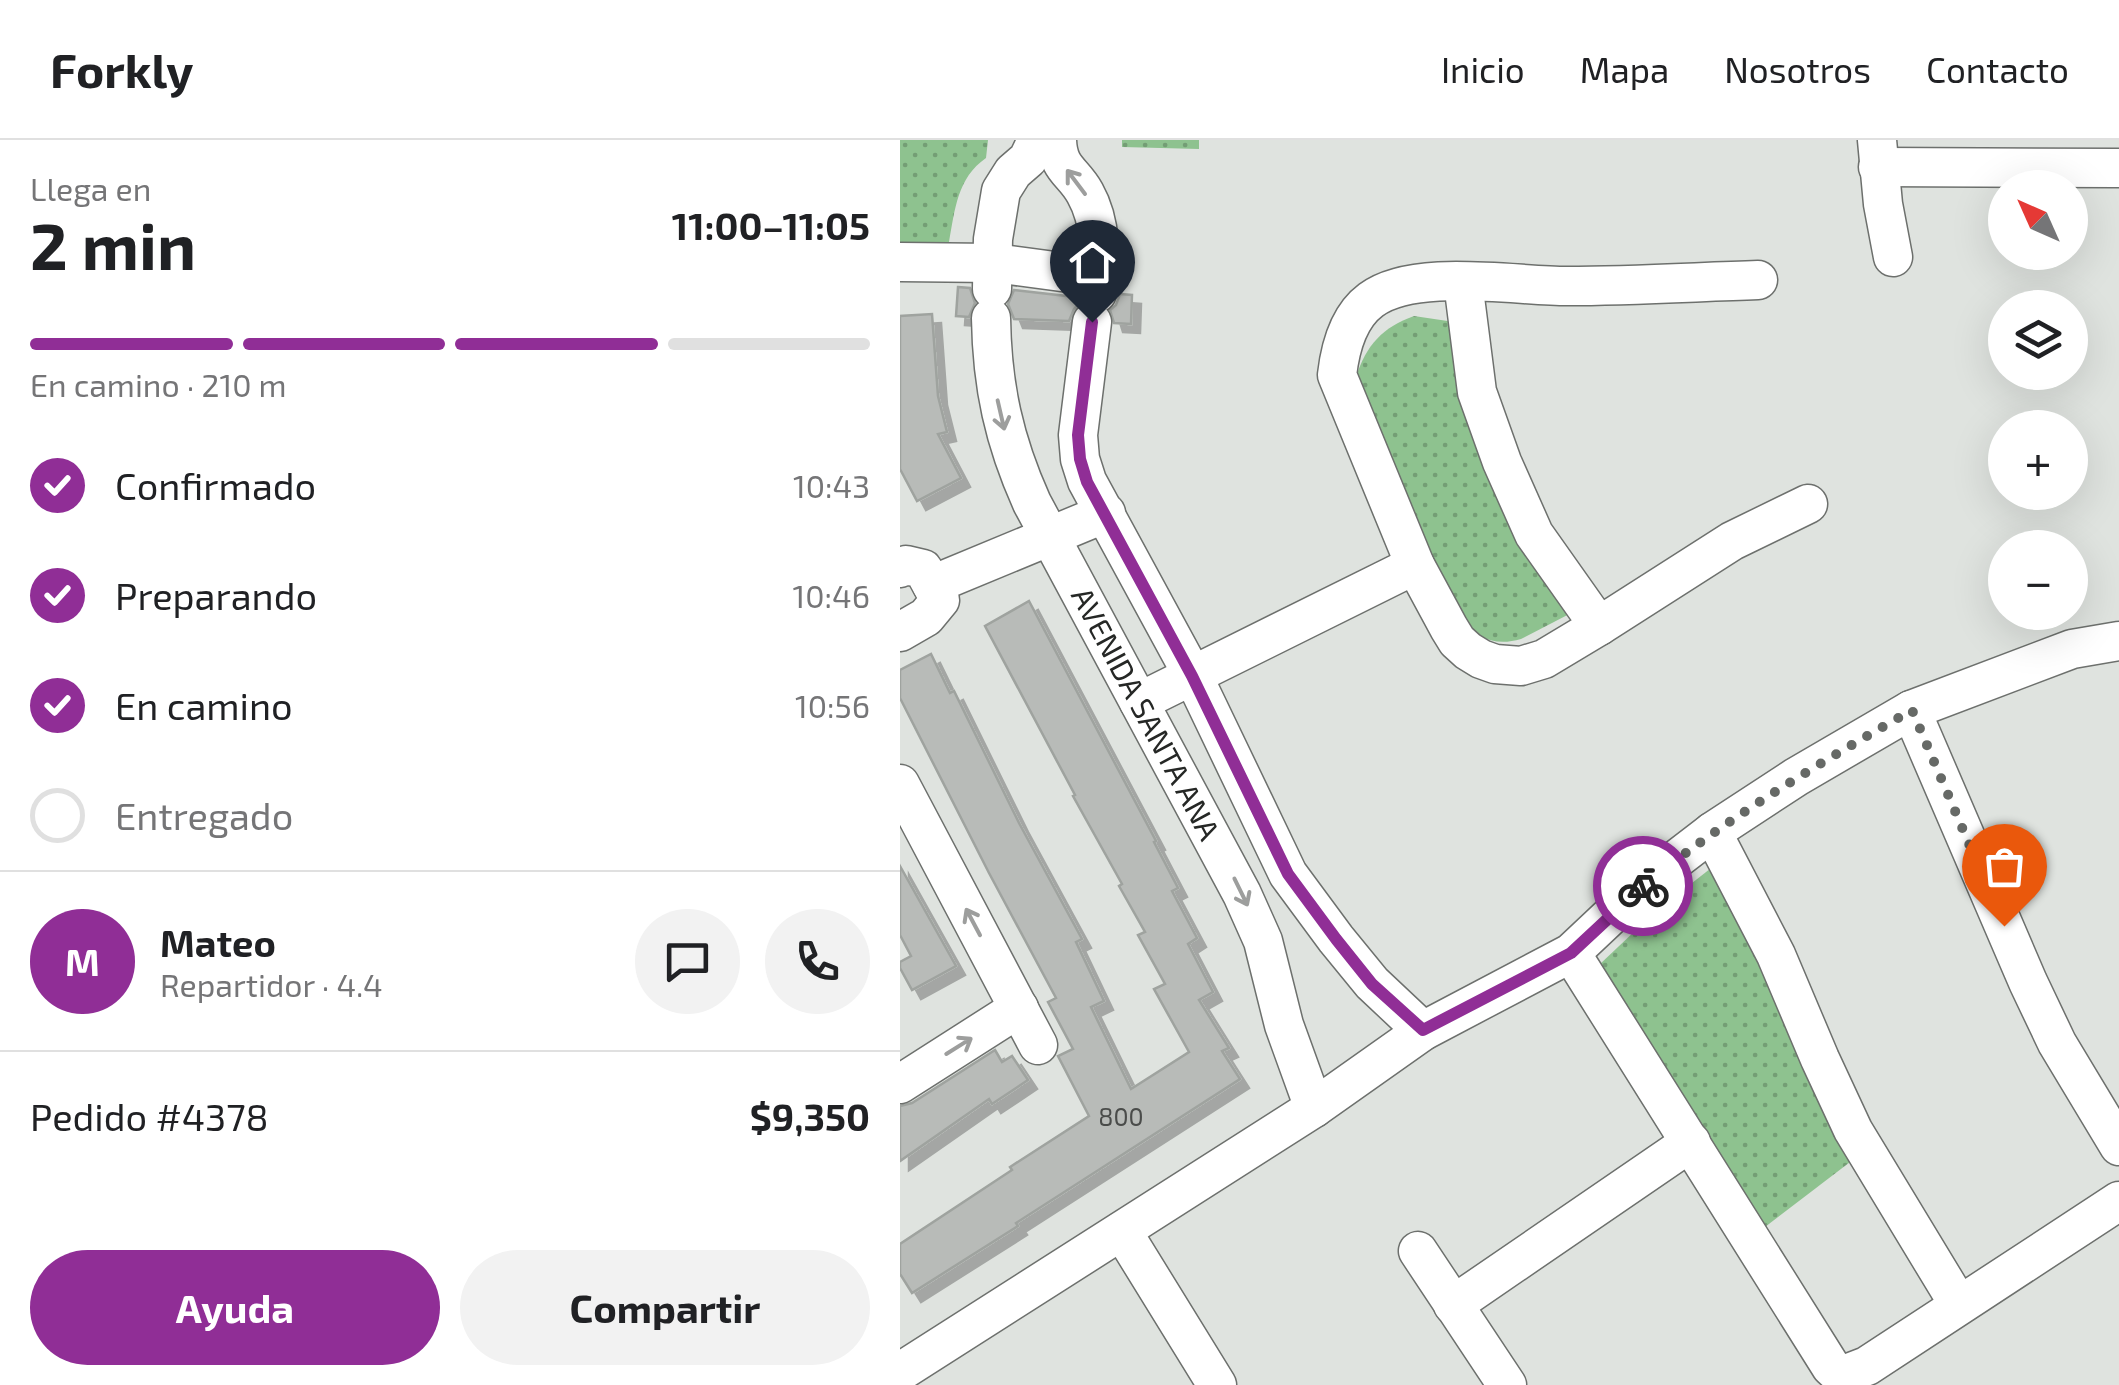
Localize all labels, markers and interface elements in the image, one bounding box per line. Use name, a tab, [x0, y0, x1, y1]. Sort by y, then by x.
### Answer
text: Forkly	[50, 40, 193, 98]
text: Inicio	[1441, 48, 1525, 90]
text: Mapa	[1580, 48, 1669, 90]
text: Nosotros	[1724, 48, 1871, 90]
text: Contacto	[1926, 48, 2069, 90]
text: Llega en	[30, 169, 151, 207]
one-way arrow	[1065, 169, 1087, 195]
north arrow	[1988, 170, 2088, 270]
map controls	[1988, 170, 2088, 630]
text: 11:00–11:05	[672, 202, 870, 248]
text: 2 min	[30, 205, 196, 283]
pin	[1050, 220, 1135, 323]
icon: home	[1065, 235, 1120, 290]
button: layers	[1988, 290, 2088, 390]
text: En camino · 210 m	[30, 365, 287, 403]
one-way arrow	[993, 398, 1011, 430]
button: +	[1988, 410, 2088, 510]
icon: check	[30, 458, 85, 513]
text: Confirmado	[115, 462, 316, 508]
text: 10:43	[793, 466, 870, 504]
button: −	[1988, 530, 2088, 630]
icon: check	[30, 568, 85, 623]
text: Preparando	[115, 572, 317, 618]
text: 10:46	[792, 576, 870, 614]
street label: AVENIDA SANTA ANA	[1065, 581, 1229, 846]
icon: check	[30, 678, 85, 733]
text: En camino	[115, 682, 293, 728]
text: 10:56	[795, 686, 870, 724]
text: Entregado	[115, 792, 293, 838]
pin	[1962, 824, 2047, 927]
courier	[1593, 836, 1693, 936]
icon: bag	[1977, 839, 2032, 894]
icon: bike	[1616, 859, 1671, 914]
one-way arrow	[1232, 876, 1251, 906]
one-way arrow	[963, 908, 982, 938]
button: chat	[635, 909, 740, 1014]
button: phone	[765, 909, 870, 1014]
text: Mateo	[160, 919, 276, 965]
text: M	[65, 938, 100, 984]
text: Repartidor · 4.4	[160, 965, 383, 1003]
one-way arrow	[944, 1036, 973, 1057]
text: Pedido #4378	[30, 1093, 269, 1139]
text: $9,350	[750, 1093, 870, 1139]
house number: 800	[1098, 1101, 1144, 1131]
button: Ayuda	[30, 1250, 440, 1365]
button: Compartir	[460, 1250, 870, 1365]

